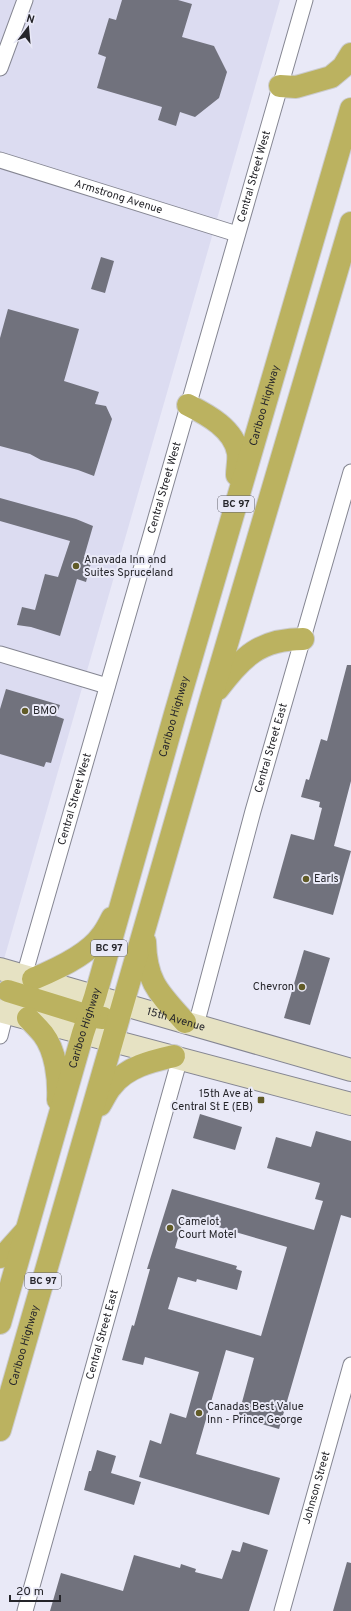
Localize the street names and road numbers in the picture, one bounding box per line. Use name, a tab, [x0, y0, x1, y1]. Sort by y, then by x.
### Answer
street label: Central Street West	[234, 129, 274, 224]
street label: Armstrong Avenue	[73, 177, 164, 217]
street label: Cariboo Highway	[246, 363, 283, 448]
street label: Central Street West	[145, 440, 184, 535]
road number: BC 97	[218, 496, 254, 512]
street label: Cariboo Highway	[156, 674, 193, 759]
street label: Central Street East	[252, 702, 291, 795]
street label: Central Street West	[55, 752, 95, 847]
road number: BC 97	[91, 940, 127, 956]
street label: Cariboo Highway	[66, 986, 104, 1070]
street label: 15th Avenue	[145, 1005, 207, 1035]
road number: BC 97	[25, 1273, 61, 1289]
street label: Central Street East	[83, 1288, 122, 1381]
street label: Cariboo Highway	[6, 1303, 43, 1388]
street label: Johnson Street	[300, 1450, 333, 1526]

